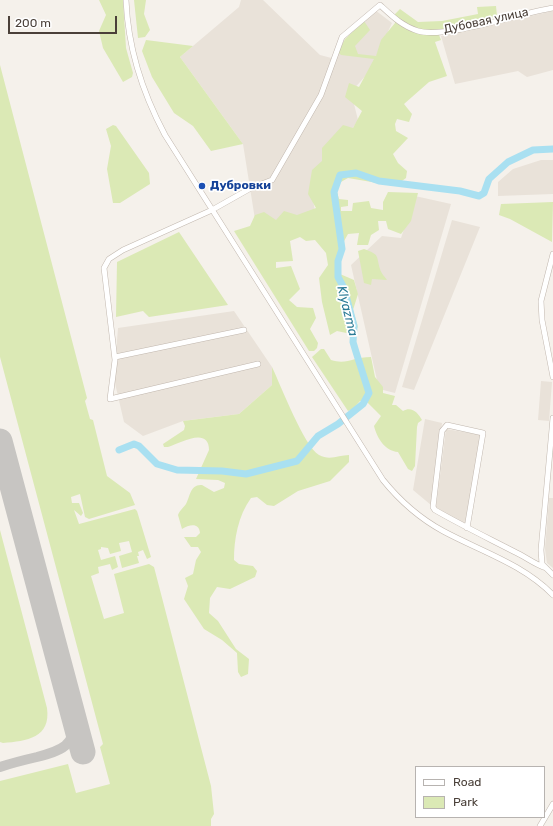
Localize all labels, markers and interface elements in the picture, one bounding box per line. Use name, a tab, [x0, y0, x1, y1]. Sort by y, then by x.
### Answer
street label: Дубовая улица	[442, 5, 530, 37]
scale bar	[10, 8, 119, 34]
text: 200 m	[15, 16, 51, 30]
place label: Дубровки	[210, 179, 271, 193]
marker: Дубровки	[197, 181, 207, 191]
water label: Klyazma	[333, 284, 361, 338]
legend	[415, 766, 545, 818]
text: Road	[453, 775, 481, 789]
text: Park	[453, 795, 478, 809]

